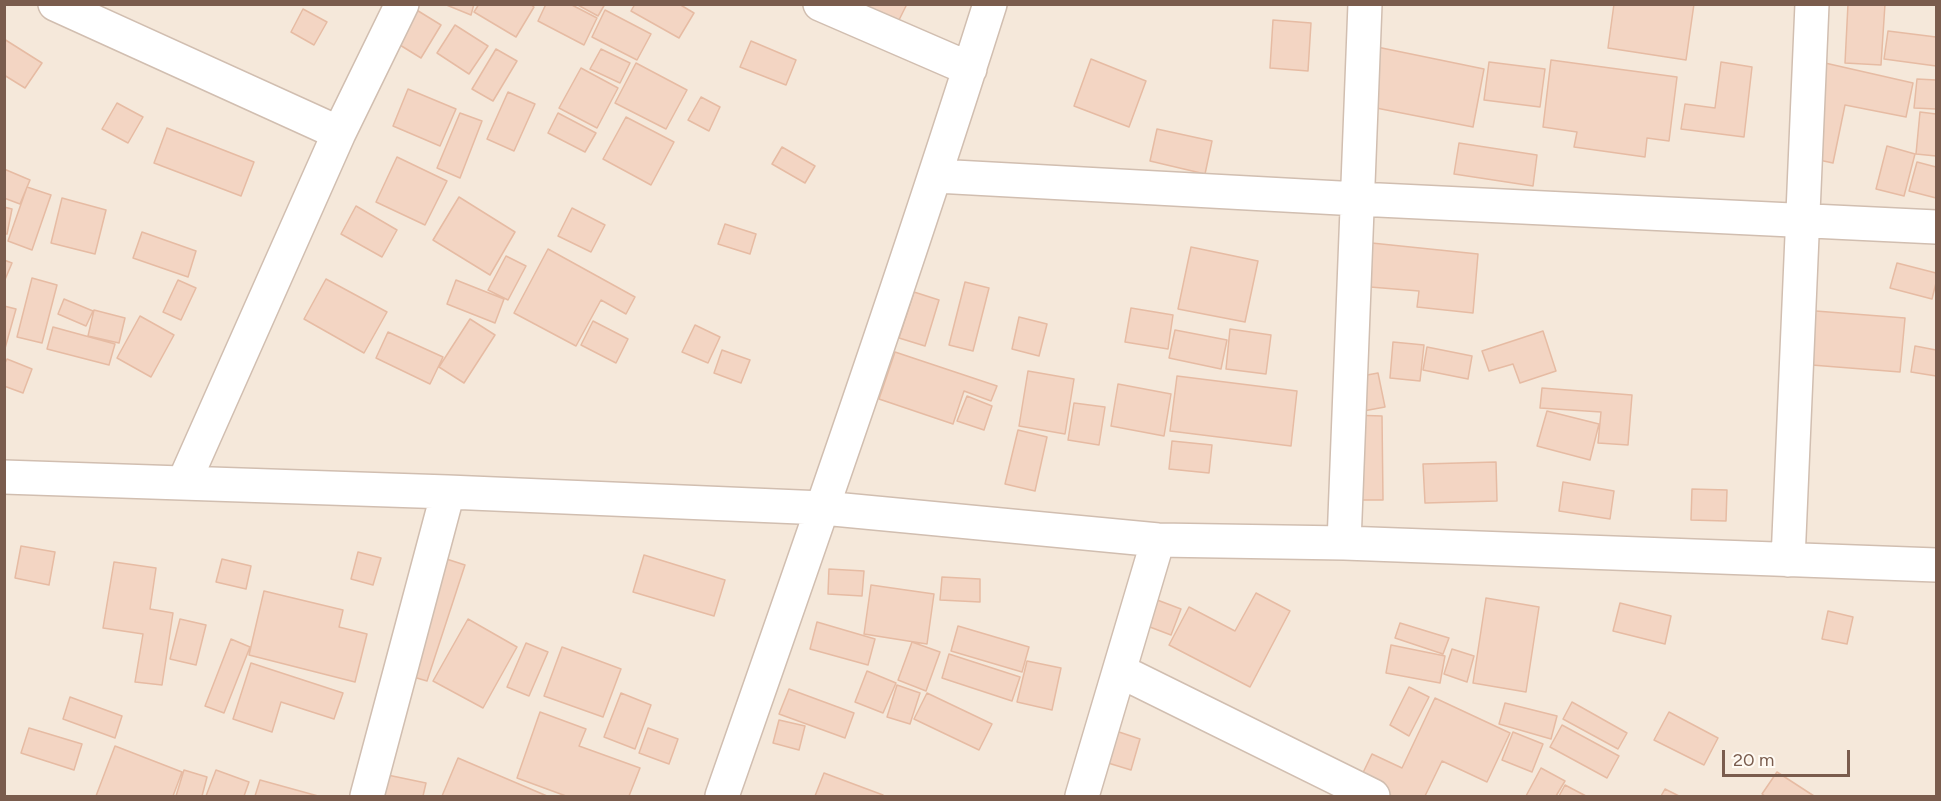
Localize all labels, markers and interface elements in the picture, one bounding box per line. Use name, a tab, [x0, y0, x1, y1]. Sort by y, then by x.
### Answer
scale bar	[1725, 738, 1852, 776]
text: 20 m	[1733, 749, 1774, 771]

